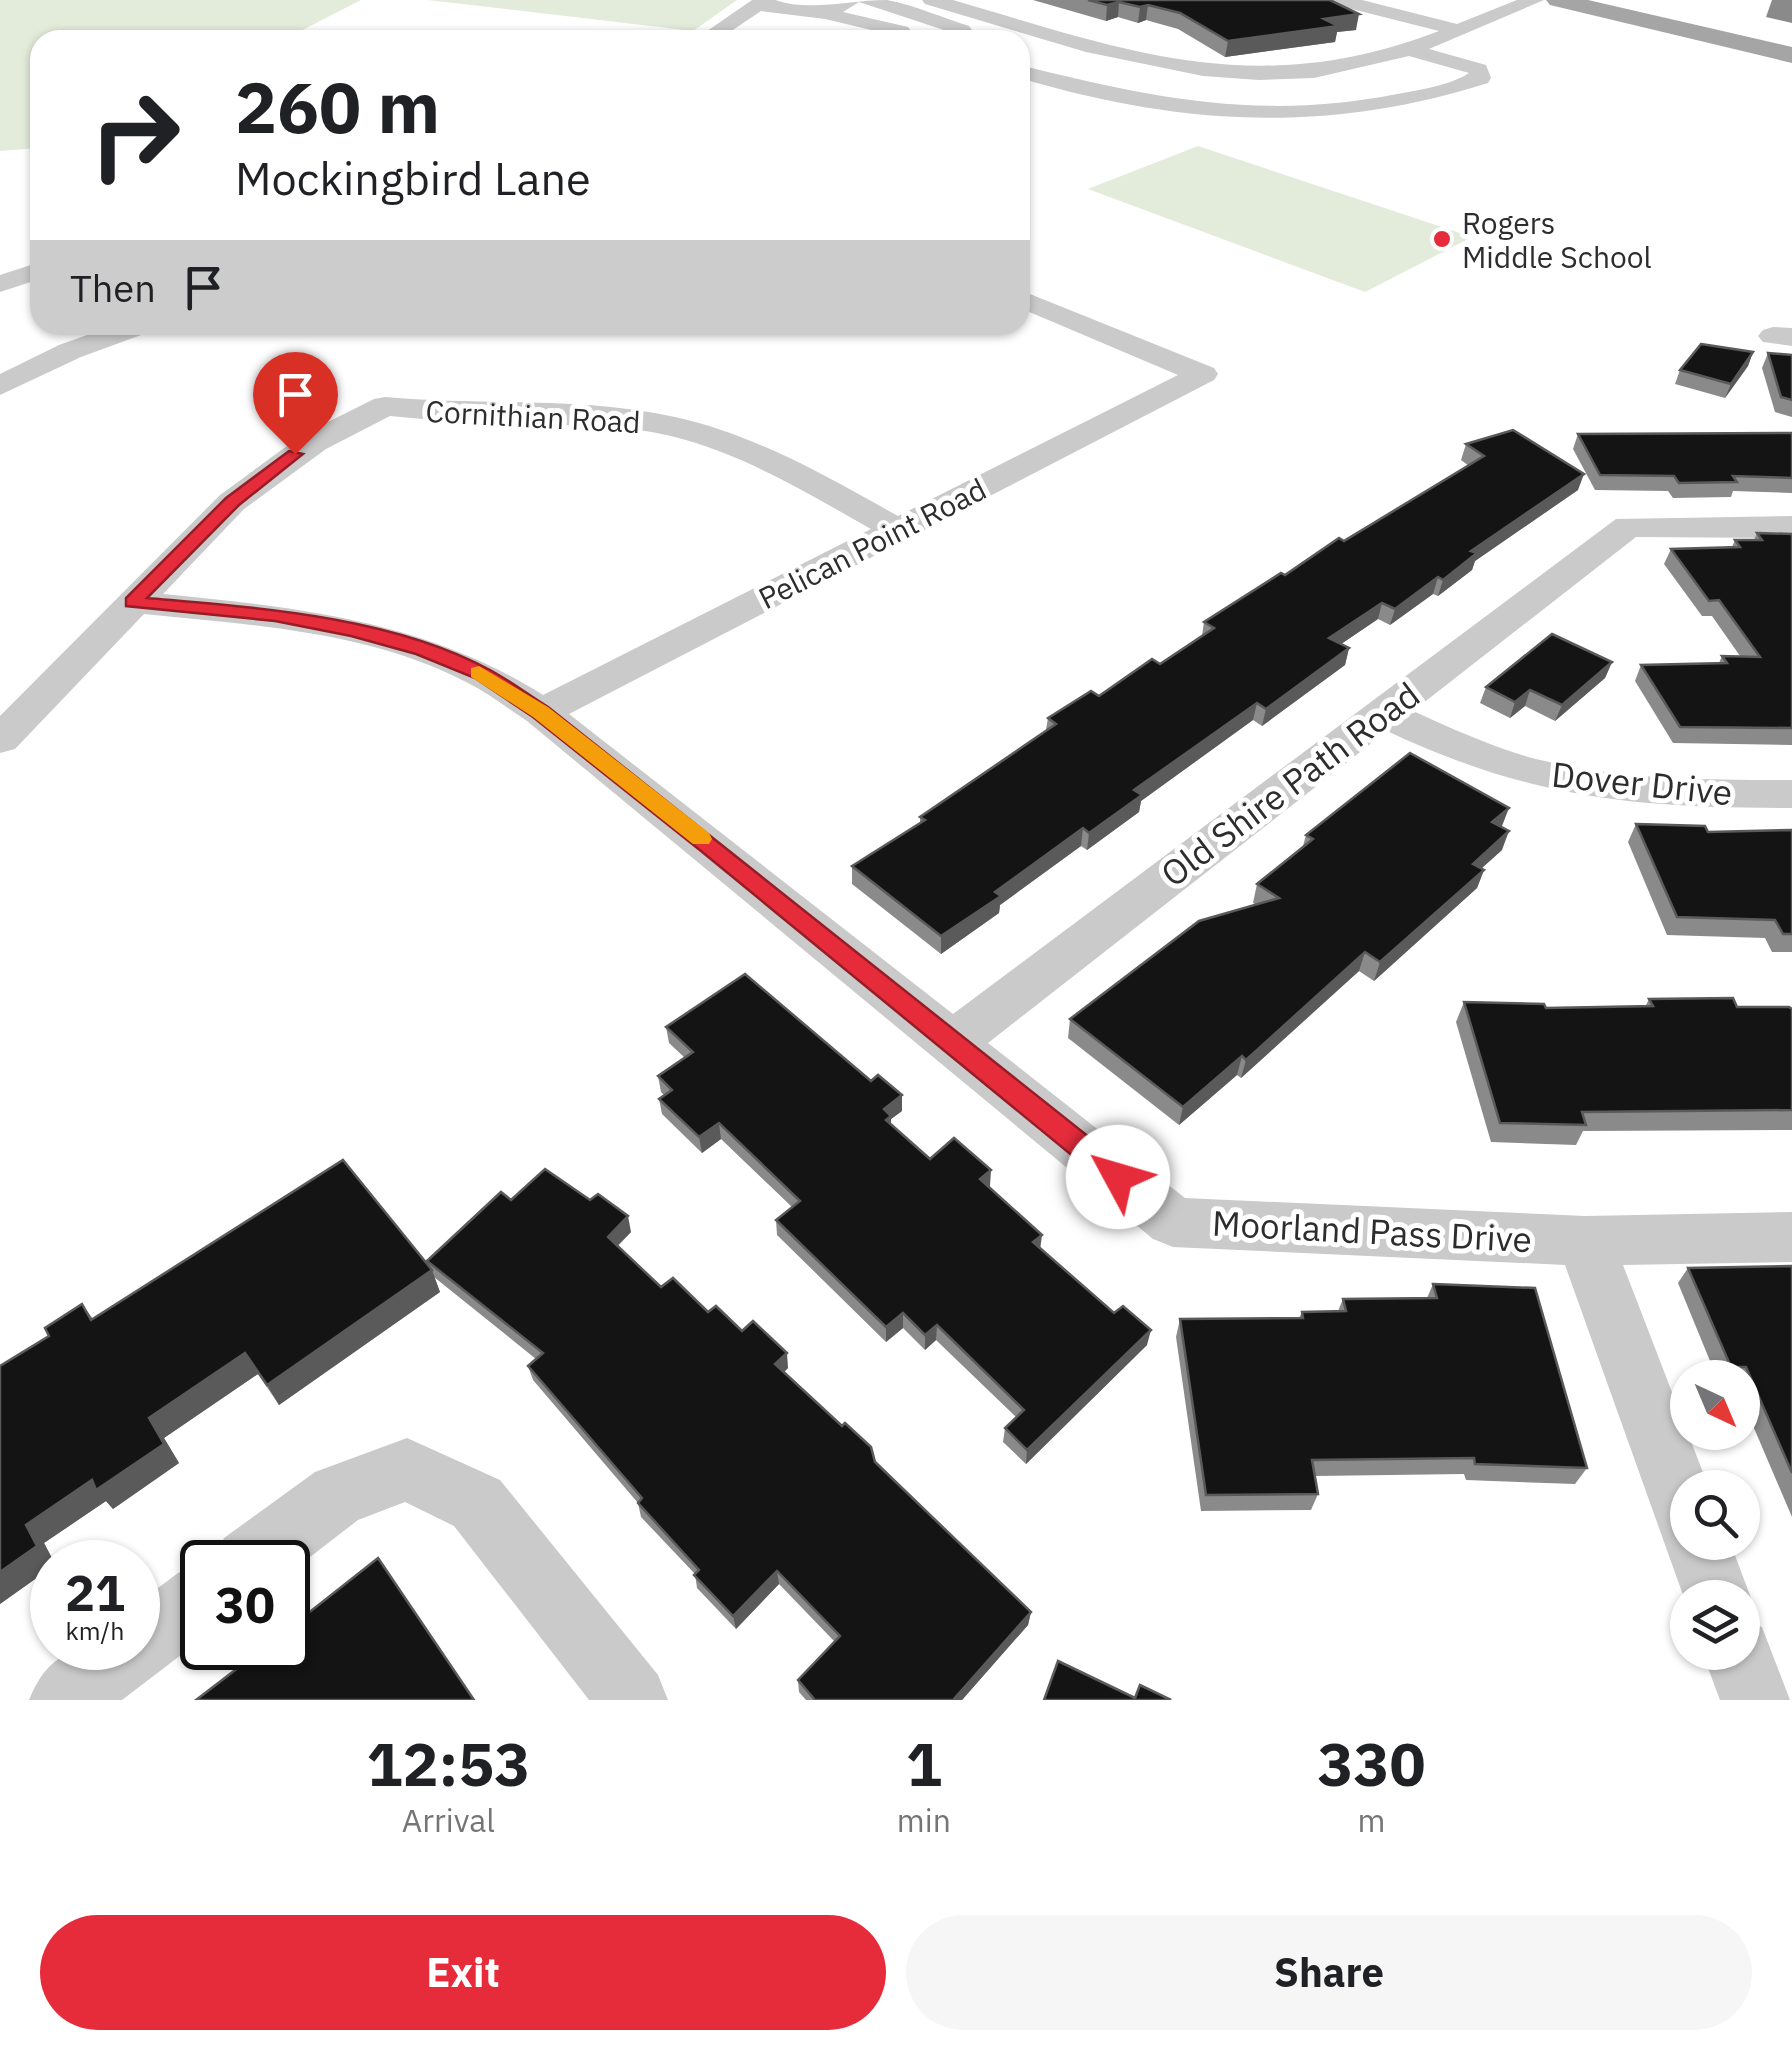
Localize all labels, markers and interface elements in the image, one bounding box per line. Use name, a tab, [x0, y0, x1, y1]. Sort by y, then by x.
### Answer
text: 260 m	[235, 61, 440, 152]
icon: right	[70, 70, 200, 200]
text: Mockingbird Lane	[235, 149, 591, 207]
place label: Rogers Middle School	[1462, 203, 1652, 276]
marker: Rogers Middle School	[1431, 228, 1453, 250]
icon: arrive	[176, 260, 231, 315]
text: Then	[70, 263, 156, 312]
pin	[253, 352, 338, 455]
icon: arrive	[268, 367, 323, 422]
street label: Cornithian Road	[425, 391, 641, 441]
street label: Pelican Point Road	[752, 469, 992, 617]
street label: Old Shire Path Road	[1151, 672, 1429, 896]
street label: Dover Drive	[1549, 751, 1735, 815]
position arrow	[1066, 1125, 1170, 1229]
street label: Moorland Pass Drive	[1211, 1200, 1533, 1262]
north arrow	[1670, 1360, 1760, 1450]
map controls	[1670, 1360, 1760, 1670]
button: search	[1670, 1470, 1760, 1560]
speed limit sign: 30	[180, 1540, 310, 1670]
text: 21	[65, 1560, 125, 1625]
button: layers	[1670, 1580, 1760, 1670]
text: km/h	[66, 1614, 124, 1647]
text: 12:53	[367, 1724, 530, 1803]
text: 1	[906, 1724, 942, 1803]
text: 330	[1317, 1724, 1425, 1803]
text: Arrival	[402, 1799, 495, 1841]
text: min	[897, 1799, 951, 1841]
text: m	[1358, 1799, 1385, 1841]
button: Exit	[40, 1915, 886, 2030]
button: Share	[906, 1915, 1752, 2030]

